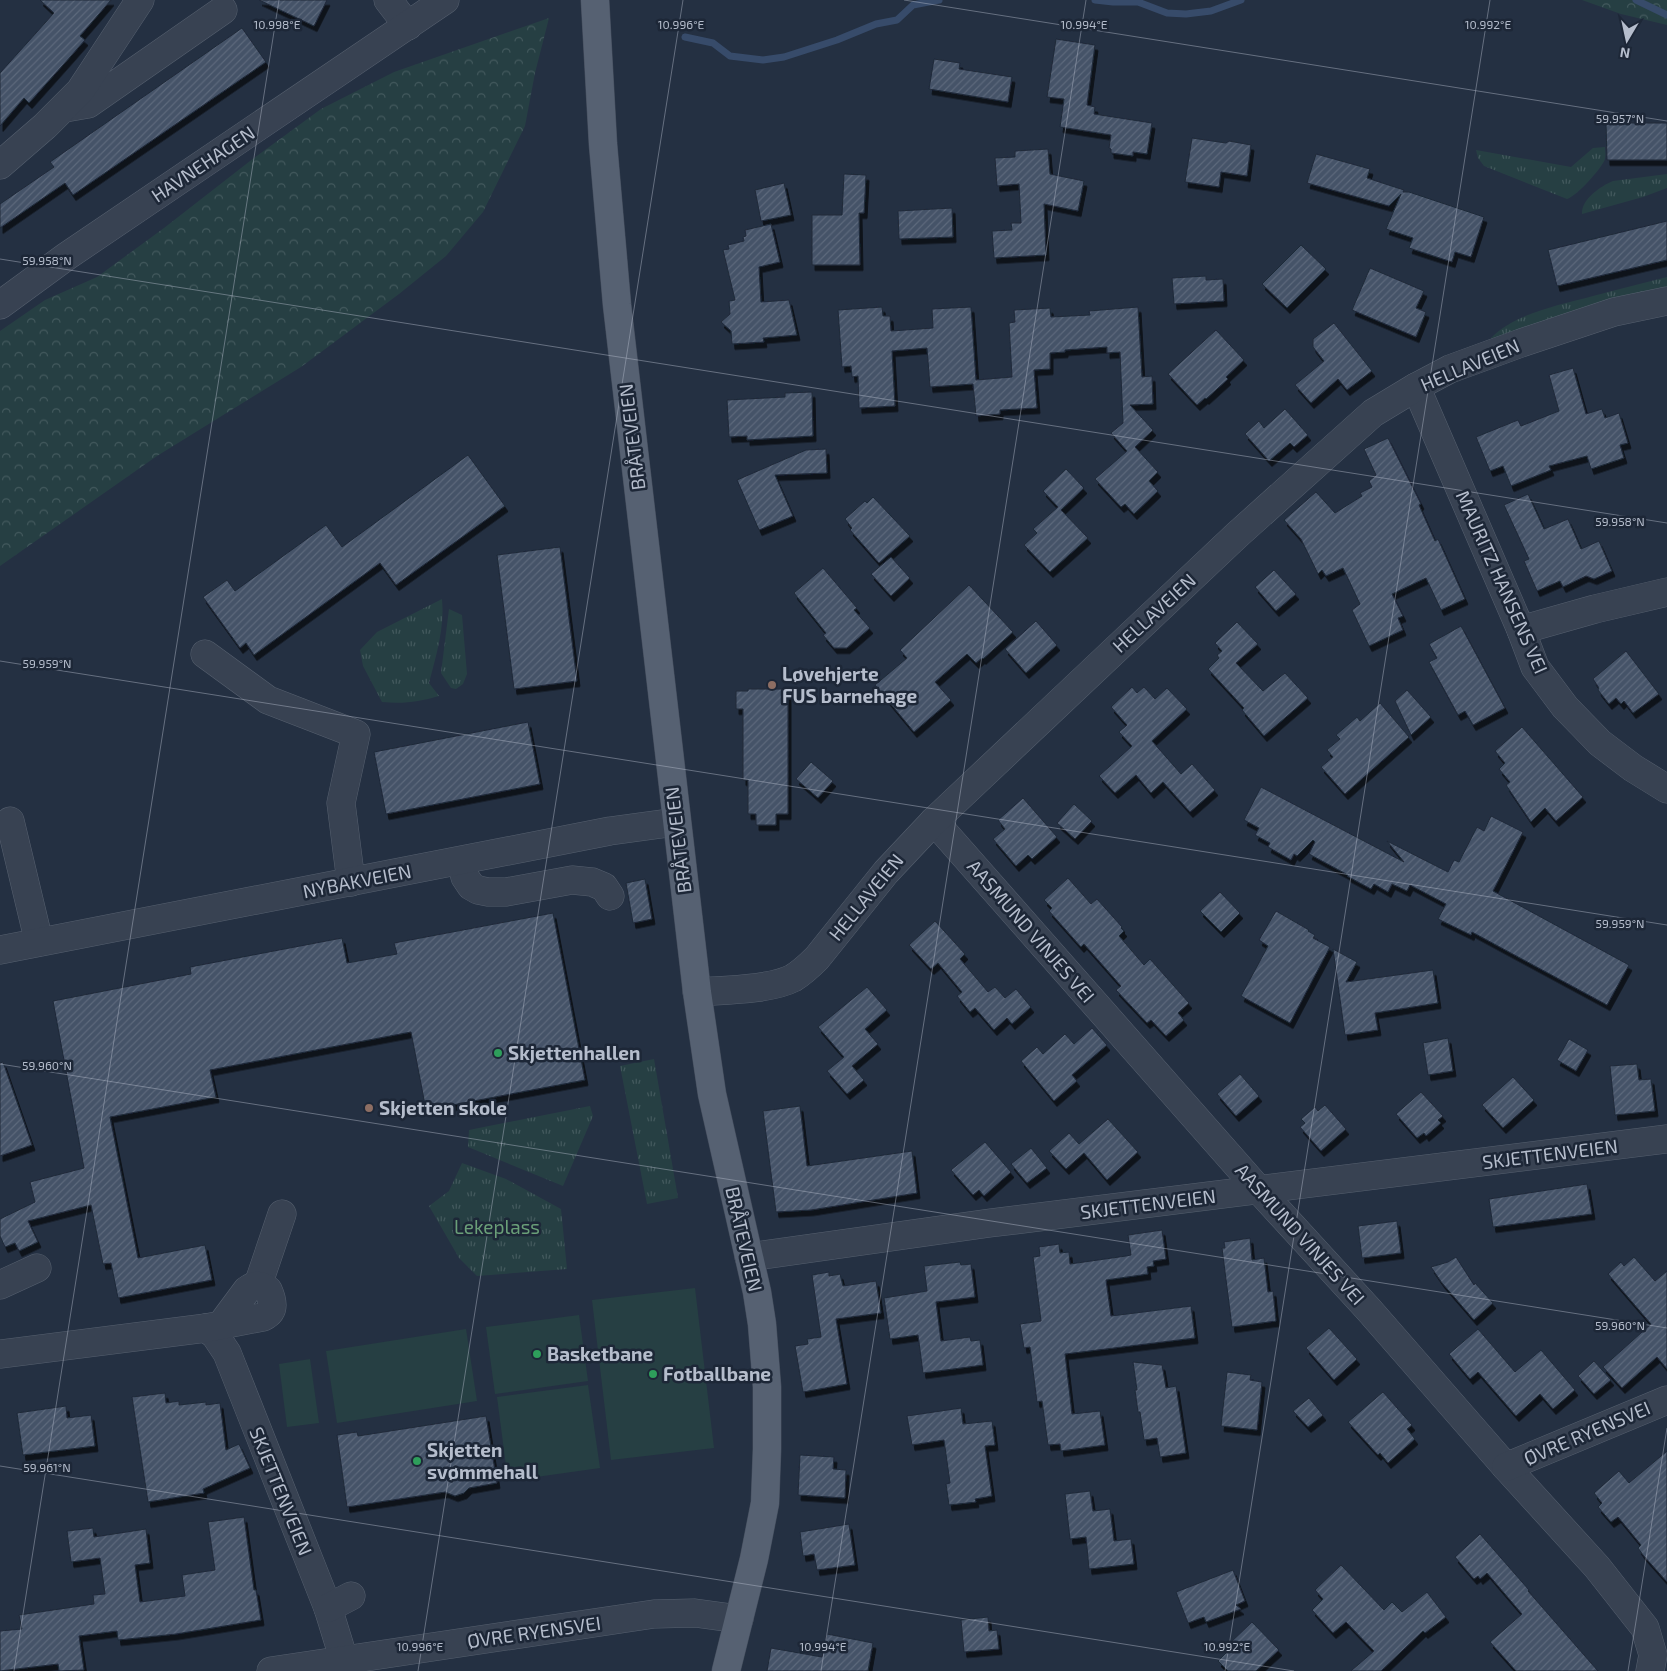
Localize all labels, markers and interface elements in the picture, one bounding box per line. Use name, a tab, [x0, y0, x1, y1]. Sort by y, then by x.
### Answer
north arrow	[1602, 15, 1652, 65]
text: 10.998°E	[254, 17, 301, 31]
text: 10.996°E	[658, 17, 704, 31]
text: 10.994°E	[1061, 17, 1108, 31]
text: 10.992°E	[1465, 17, 1511, 31]
text: N	[1619, 44, 1631, 63]
text: 59.957°N	[1596, 111, 1644, 125]
street label: HAVNEHAGEN	[147, 121, 259, 207]
text: 59.958°N	[22, 253, 72, 267]
street label: HELLAVEIEN	[1417, 333, 1523, 396]
street label: BRÅTEVEIEN	[614, 382, 649, 492]
street label: MAURITZ HANSENS VEI	[1452, 487, 1553, 677]
text: 59.958°N	[1595, 514, 1645, 528]
street label: HELLAVEIEN	[1107, 568, 1200, 657]
text: 59.959°N	[22, 656, 72, 670]
place label: Løvehjerte FUS barnehage	[782, 662, 917, 707]
marker: Løvehjerte FUS barnehage	[766, 679, 778, 691]
street label: BRÅTEVEIEN	[660, 785, 695, 895]
street label: HELLAVEIEN	[824, 849, 908, 945]
street label: AASMUND VINJES VEI	[963, 854, 1100, 1007]
street label: NYBAKVEIEN	[301, 859, 413, 902]
text: 59.959°N	[1595, 916, 1645, 930]
place label: Skjettenhallen	[508, 1041, 640, 1064]
marker: Skjettenhallen	[492, 1047, 504, 1059]
text: 59.960°N	[22, 1058, 72, 1072]
place label: Skjetten skole	[379, 1096, 507, 1119]
marker: Skjetten skole	[363, 1102, 375, 1114]
street label: SKJETTENVEIEN	[1481, 1134, 1619, 1173]
street label: AASMUND VINJES VEI	[1231, 1158, 1370, 1309]
street label: BRÅTEVEIEN	[721, 1184, 768, 1294]
street label: SKJETTENVEIEN	[1079, 1184, 1217, 1223]
park label: Lekeplass	[454, 1215, 540, 1238]
text: 59.960°N	[1595, 1318, 1645, 1332]
place label: Basketbane	[547, 1342, 653, 1365]
marker: Basketbane	[531, 1348, 543, 1360]
place label: Fotballbane	[663, 1362, 771, 1385]
marker: Fotballbane	[647, 1368, 659, 1380]
street label: ØVRE RYENSVEI	[1520, 1396, 1653, 1469]
street label: SKJETTENVEIEN	[245, 1423, 318, 1558]
place label: Skjetten svømmehall	[427, 1438, 539, 1483]
marker: Skjetten svømmehall	[411, 1455, 423, 1467]
text: 59.961°N	[23, 1460, 71, 1474]
street label: ØVRE RYENSVEI	[466, 1611, 602, 1652]
text: 10.996°E	[397, 1639, 443, 1653]
text: 10.994°E	[800, 1639, 847, 1653]
text: 10.992°E	[1204, 1639, 1250, 1653]

